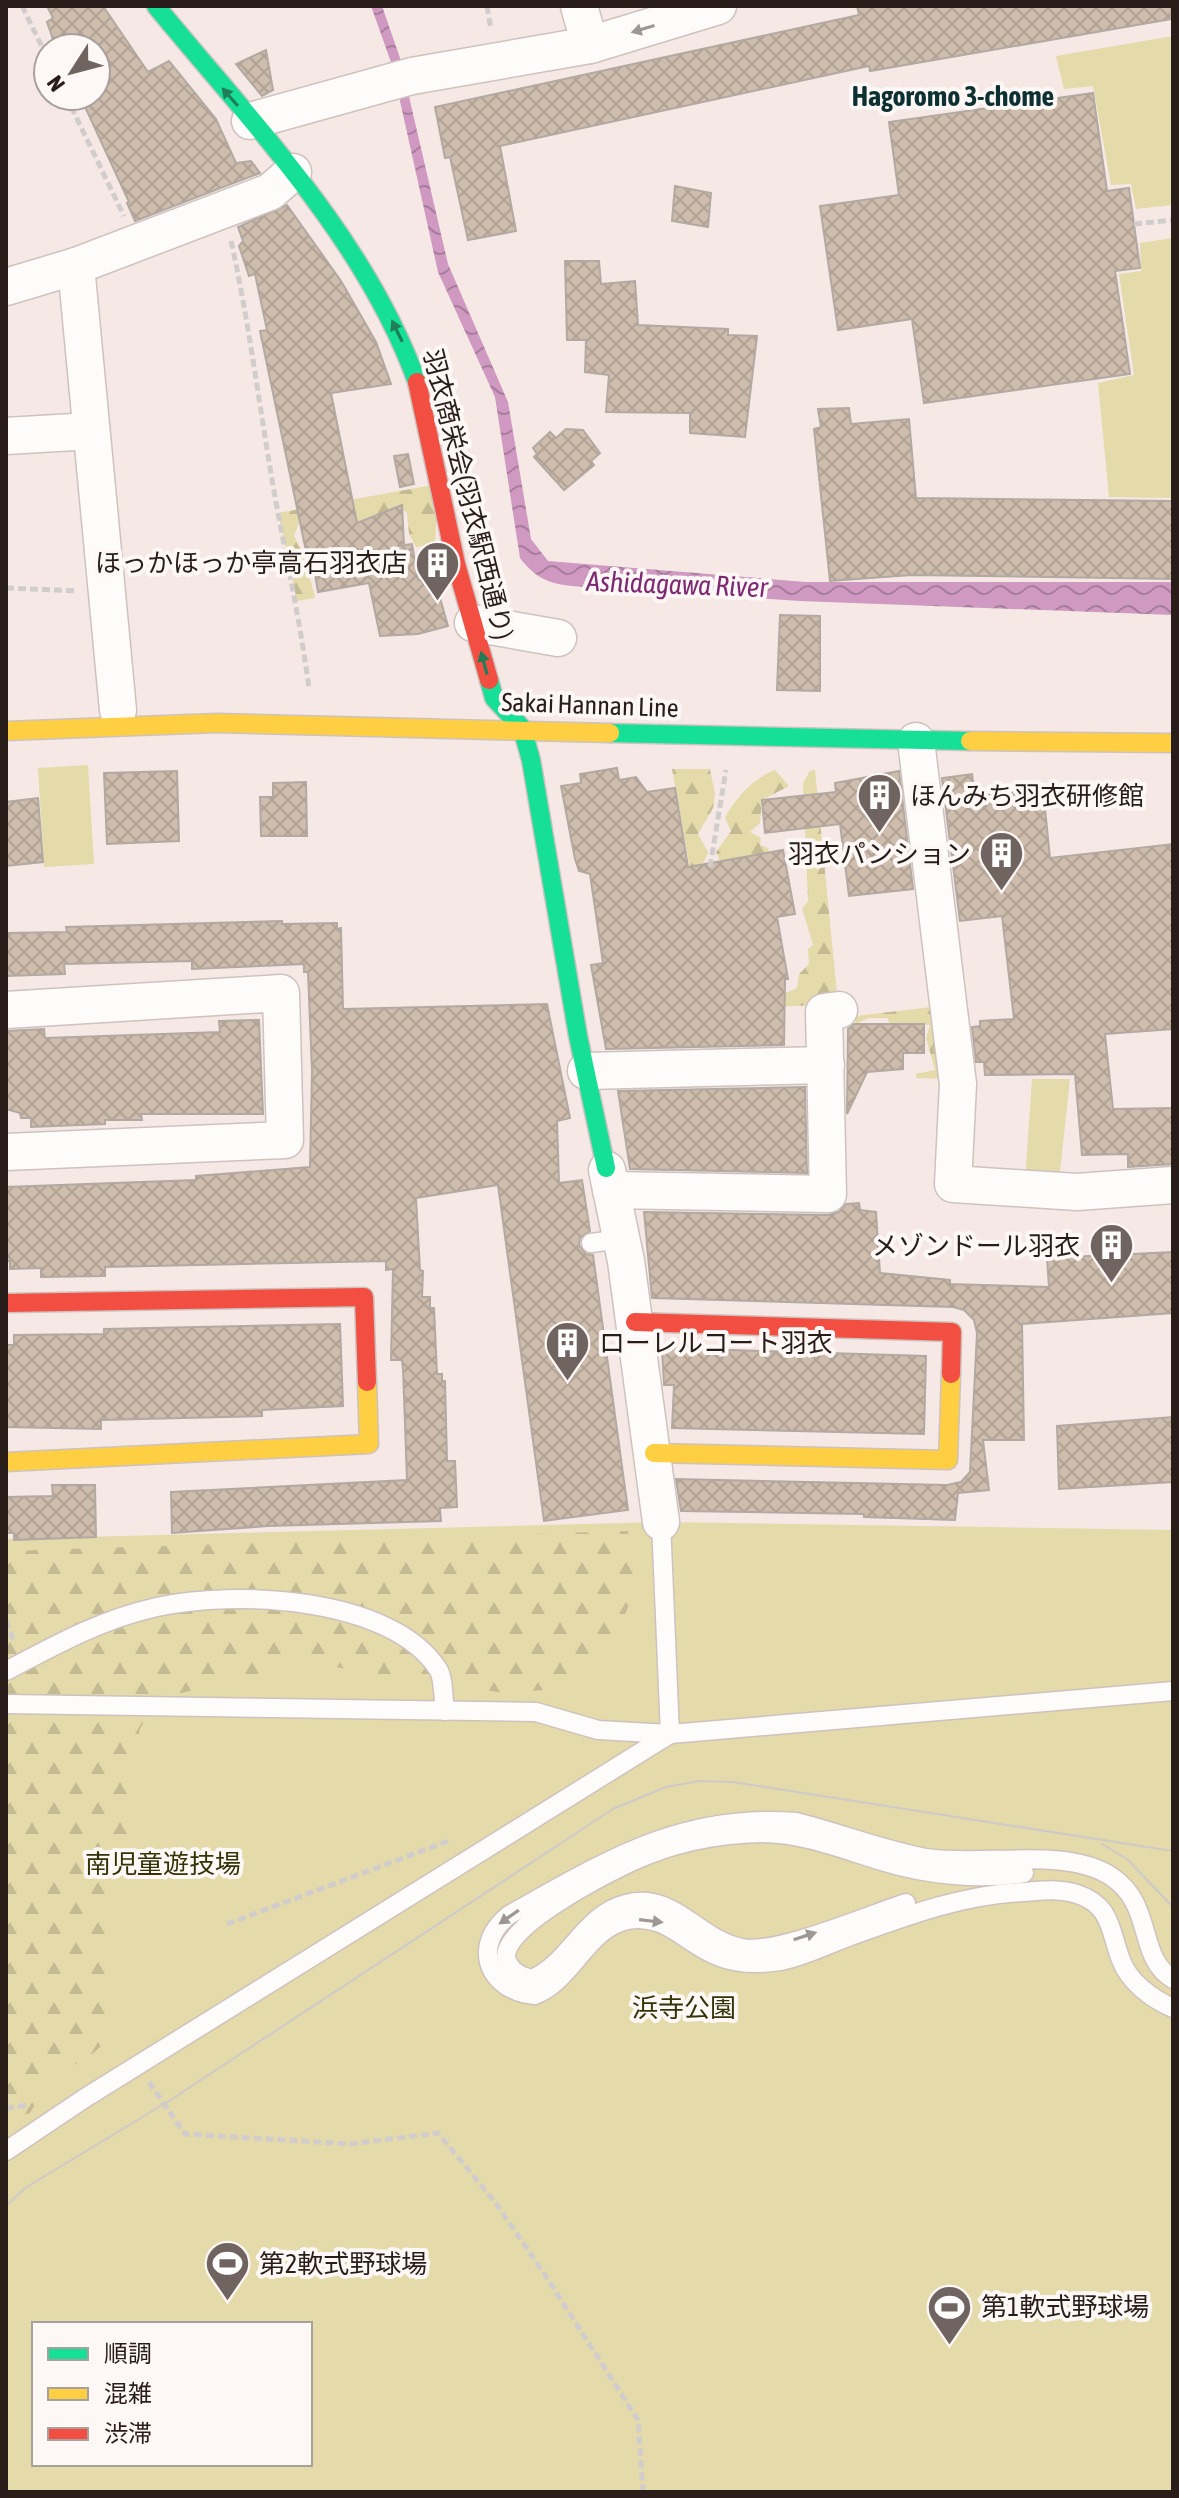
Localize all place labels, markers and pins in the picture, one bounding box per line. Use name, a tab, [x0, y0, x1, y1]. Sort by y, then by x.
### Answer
building icon: ほっかほっか亭高石羽衣店	[414, 539, 462, 602]
place label: ほっかほっか亭高石羽衣店	[95, 548, 407, 578]
building icon: ほんみち羽衣研修館	[855, 772, 903, 835]
place label: ほんみち羽衣研修館	[910, 781, 1144, 811]
building icon: 羽衣パンション	[978, 830, 1026, 893]
place label: 羽衣パンション	[788, 839, 971, 869]
building icon: メゾンドール羽衣	[1087, 1222, 1135, 1285]
place label: メゾンドール羽衣	[872, 1231, 1080, 1261]
building icon: ローレルコート羽衣	[544, 1319, 592, 1382]
place label: ローレルコート羽衣	[599, 1328, 832, 1358]
sports icon: 第2軟式野球場	[204, 2240, 252, 2303]
place label: 第2軟式野球場	[259, 2249, 427, 2279]
sports icon: 第1軟式野球場	[926, 2283, 974, 2346]
place label: 第1軟式野球場	[981, 2292, 1149, 2322]

